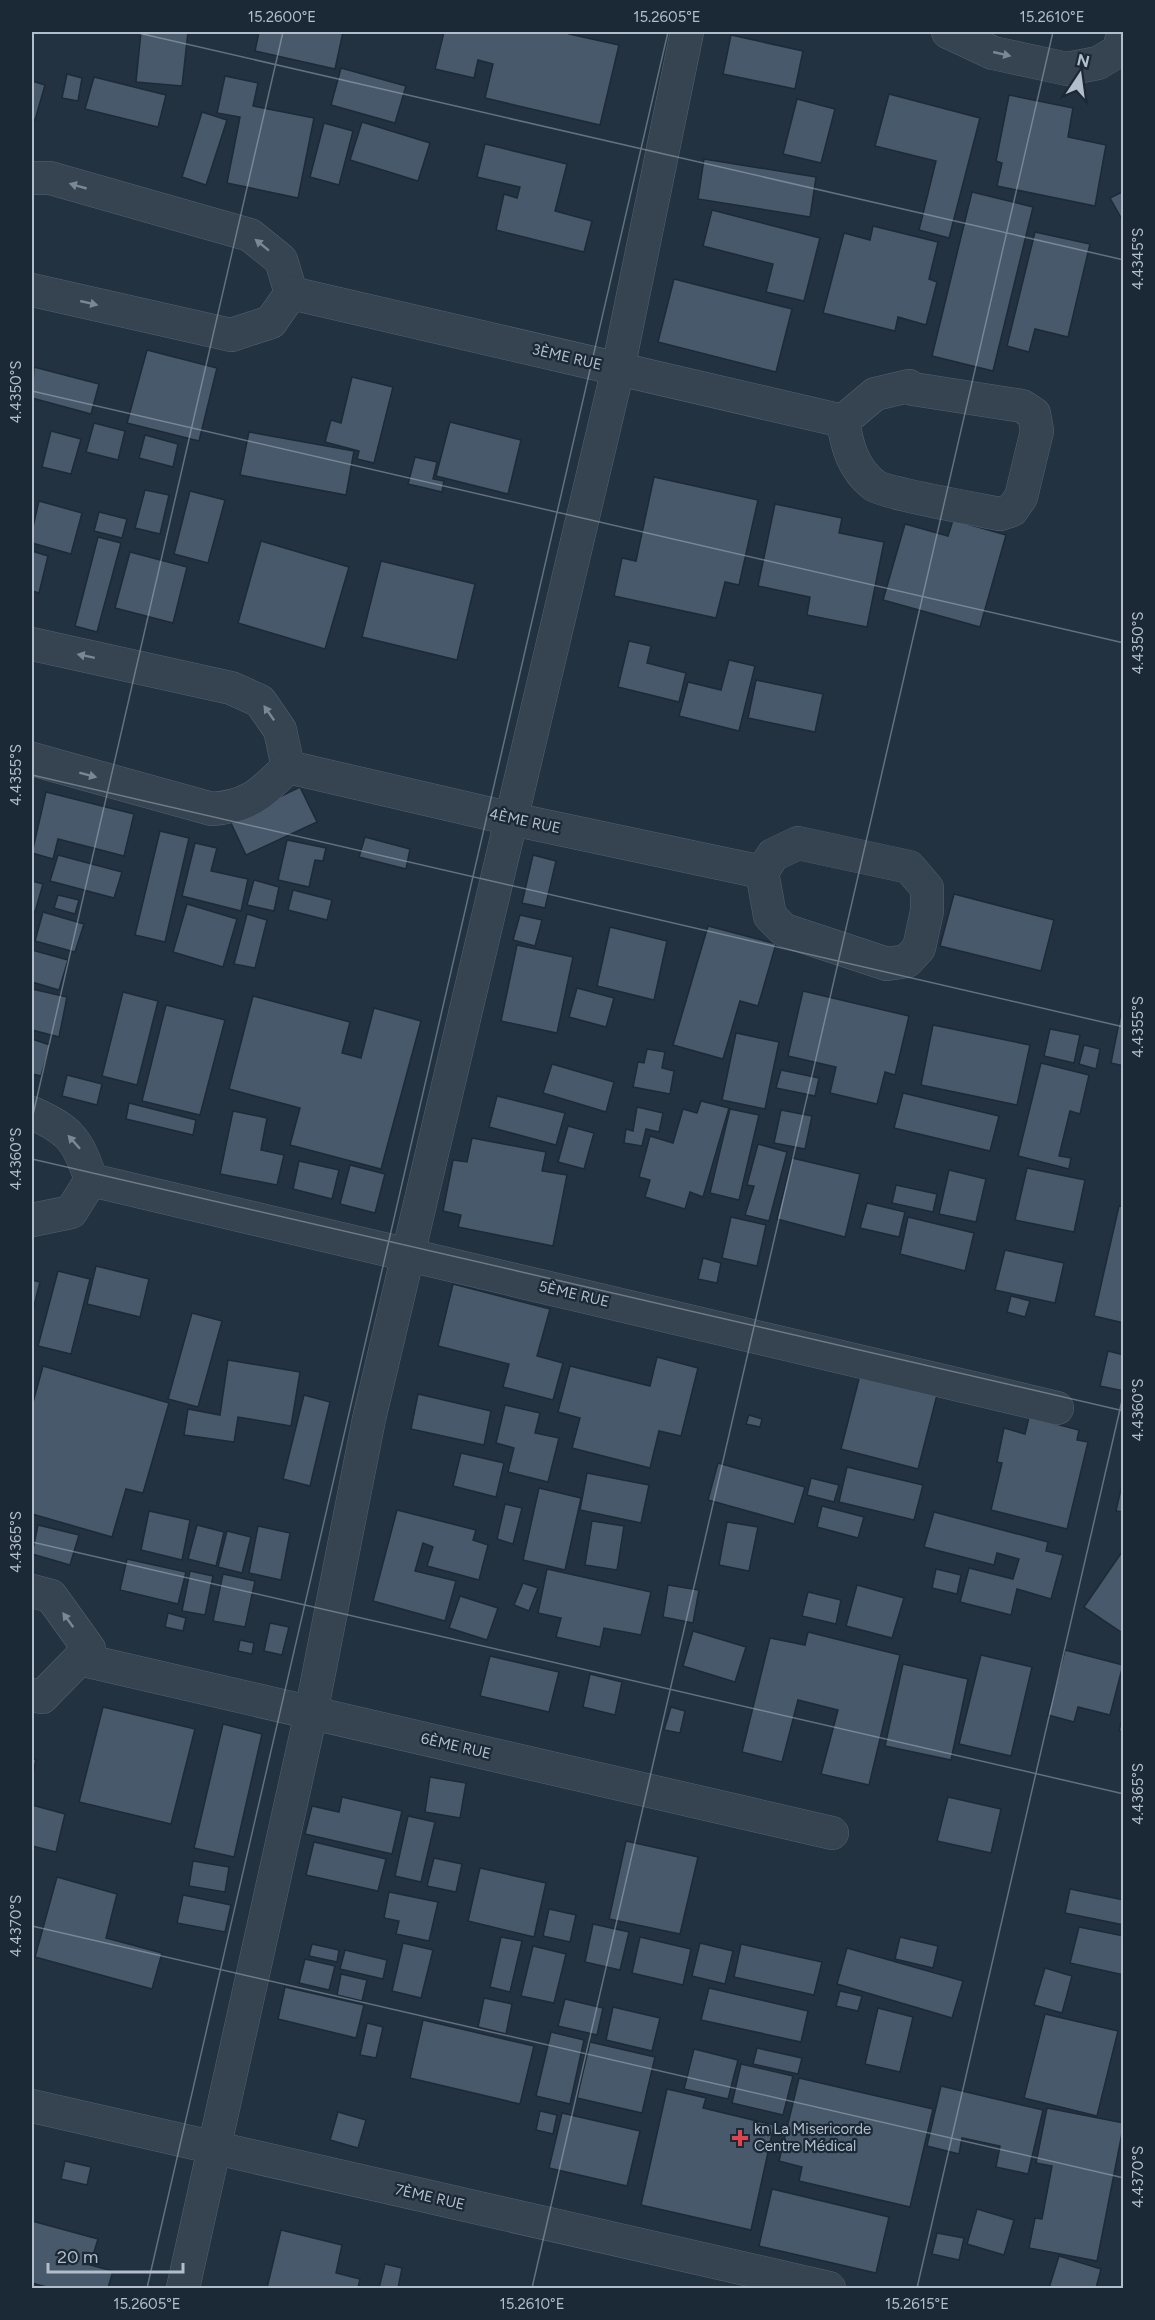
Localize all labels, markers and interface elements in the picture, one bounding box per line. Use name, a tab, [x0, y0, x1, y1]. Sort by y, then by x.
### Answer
text: 15.2600°E	[248, 8, 316, 26]
text: 15.2605°E	[633, 8, 701, 26]
text: 15.2610°E	[1019, 8, 1085, 26]
north arrow	[1050, 45, 1110, 105]
one-way arrow	[993, 50, 1011, 60]
text: N	[1075, 50, 1091, 72]
one-way arrow	[69, 181, 87, 190]
text: 4.4345°S	[1129, 228, 1147, 290]
one-way arrow	[255, 239, 270, 252]
one-way arrow	[79, 299, 98, 308]
street label: 3ÈME RUE	[530, 340, 604, 374]
text: 4.4350°S	[7, 361, 25, 423]
text: 4.4350°S	[1129, 612, 1147, 674]
one-way arrow	[77, 650, 96, 660]
one-way arrow	[264, 705, 275, 721]
text: 4.4355°S	[7, 744, 25, 806]
one-way arrow	[79, 771, 97, 780]
street label: 4ÈME RUE	[488, 805, 562, 837]
text: 4.4355°S	[1129, 996, 1147, 1058]
text: 4.4360°S	[7, 1128, 25, 1190]
one-way arrow	[68, 1135, 81, 1150]
street label: 5ÈME RUE	[537, 1277, 611, 1311]
text: 4.4360°S	[1129, 1379, 1147, 1441]
text: 4.4365°S	[7, 1511, 25, 1573]
one-way arrow	[63, 1613, 75, 1628]
street label: 6ÈME RUE	[419, 1729, 493, 1763]
text: 4.4365°S	[1129, 1763, 1147, 1825]
text: 4.4370°S	[7, 1895, 25, 1957]
place label: kn La Misericorde Centre Médical	[754, 2120, 871, 2155]
marker: kn La Misericorde Centre Médical	[731, 2129, 749, 2147]
text: 4.4370°S	[1129, 2146, 1147, 2208]
street label: 7ÈME RUE	[393, 2180, 467, 2214]
scale bar	[48, 2236, 183, 2274]
text: 20 m	[57, 2246, 98, 2268]
text: 15.2605°E	[113, 2295, 181, 2313]
text: 15.2610°E	[499, 2295, 565, 2313]
text: 15.2615°E	[885, 2295, 949, 2313]

